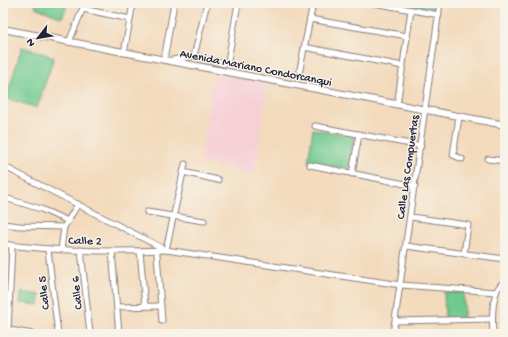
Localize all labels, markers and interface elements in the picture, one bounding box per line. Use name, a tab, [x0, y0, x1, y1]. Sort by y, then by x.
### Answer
north arrow	[18, 18, 58, 58]
text: N	[24, 36, 38, 48]
street label: Avenida Mariano Condorcanqui	[178, 47, 333, 91]
street label: Calle Las Compuertas	[395, 114, 423, 220]
street label: Calle 2	[68, 235, 102, 249]
street label: Calle 6	[69, 274, 87, 310]
street label: Calle 5	[36, 275, 54, 310]

